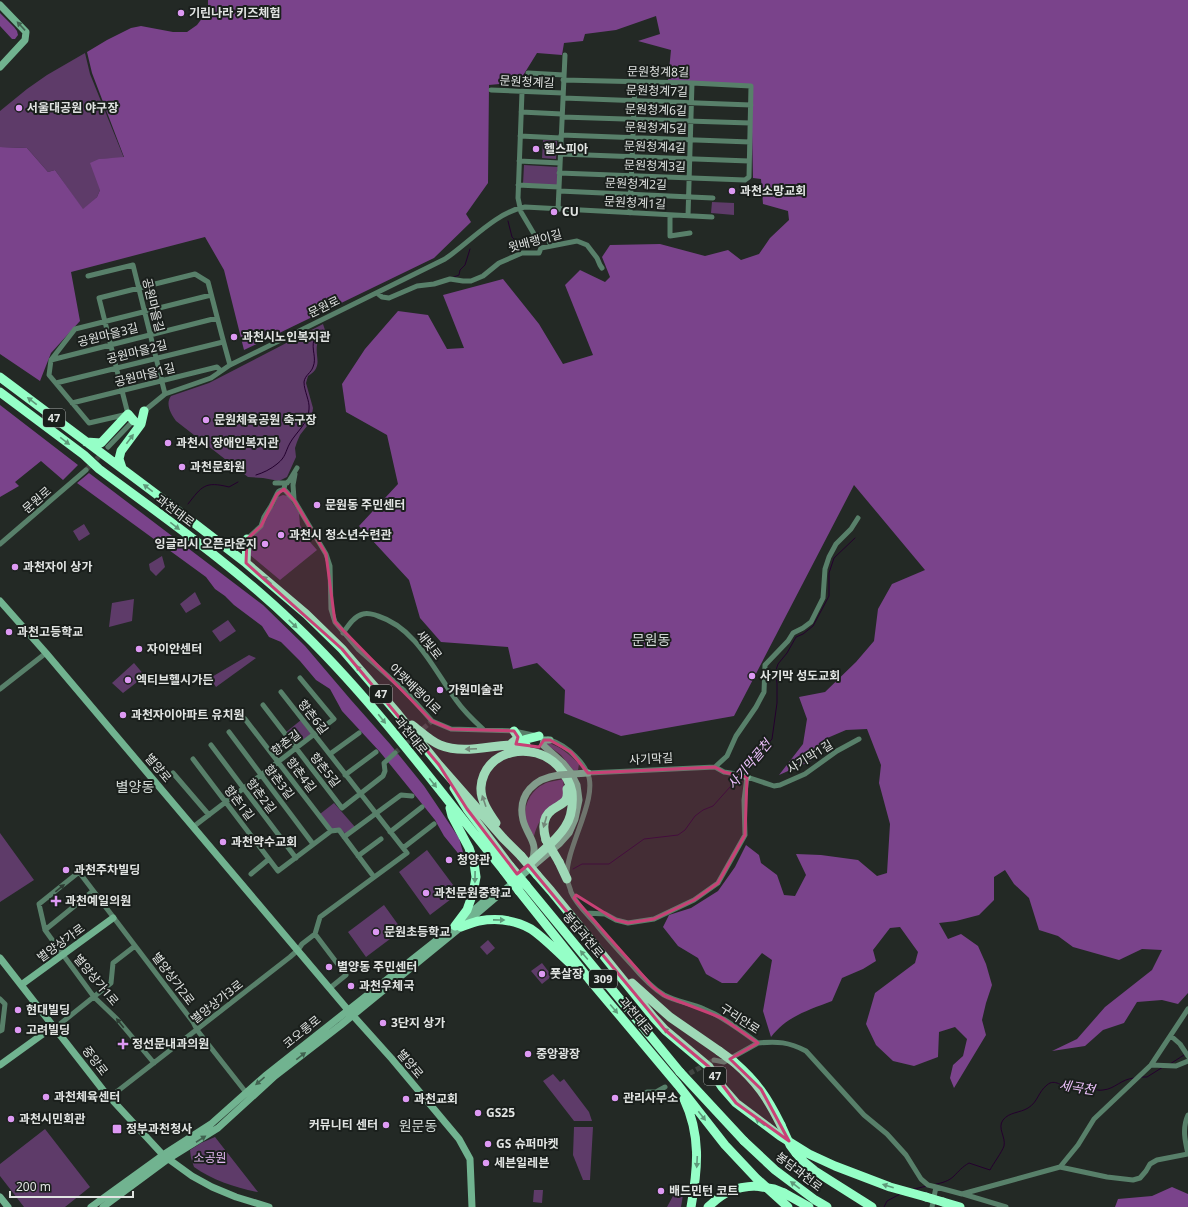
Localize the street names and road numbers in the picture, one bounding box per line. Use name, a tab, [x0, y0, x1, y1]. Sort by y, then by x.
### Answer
street label: 문원청계8길	[627, 62, 689, 81]
street label: 문원청계길	[499, 72, 555, 91]
street label: 문원청계7길	[626, 81, 688, 100]
street label: 문원청계6길	[625, 100, 687, 119]
street label: 문원청계5길	[625, 118, 687, 137]
street label: 문원청계4길	[624, 137, 686, 156]
street label: 문원청계3길	[624, 156, 686, 175]
street label: 문원청계2길	[605, 174, 667, 193]
street label: 문원청계1길	[604, 192, 666, 213]
street label: 윗배랭이길	[506, 225, 564, 256]
street label: 공원마을길	[139, 276, 168, 334]
street label: 문원로	[305, 292, 342, 321]
street label: 공원마을3길	[76, 319, 140, 350]
street label: 공원마을2길	[105, 336, 169, 367]
street label: 공원마을1길	[113, 359, 177, 390]
road number: 47	[43, 409, 65, 427]
street label: 문원로	[19, 482, 55, 517]
street label: 과천대로	[153, 491, 198, 531]
street label: 새빛로	[412, 626, 446, 663]
street label: 아랫배랭이로	[386, 660, 445, 718]
road number: 47	[370, 685, 392, 703]
street label: 향촌6길	[294, 696, 332, 738]
street label: 과천대로	[391, 713, 432, 758]
street label: 향촌길	[267, 726, 304, 759]
street label: 사기막1길	[784, 736, 836, 777]
street label: 향촌5길	[306, 749, 344, 791]
street label: 사기막길	[628, 749, 673, 768]
street label: 별양로	[141, 750, 176, 786]
street label: 향촌4길	[283, 754, 320, 796]
street label: 향촌3길	[261, 761, 298, 803]
street label: 향촌2길	[243, 775, 280, 817]
street label: 향촌1길	[221, 782, 258, 824]
street label: 봉담과천로	[559, 908, 608, 961]
street label: 별양상가로	[33, 919, 88, 966]
street label: 별양상가2로	[148, 949, 199, 1009]
street label: 별양상가1로	[70, 950, 123, 1009]
road number: 309	[589, 970, 617, 988]
street label: 별양상가3로	[187, 976, 246, 1027]
street label: 과천대로	[616, 993, 657, 1038]
street label: 구리안로	[717, 999, 763, 1038]
street label: 코오롱로	[279, 1011, 324, 1052]
street label: 중앙로	[79, 1042, 112, 1079]
street label: 별양로	[393, 1046, 428, 1082]
road number: 47	[704, 1067, 726, 1085]
street label: 봉담과천로	[772, 1148, 826, 1195]

